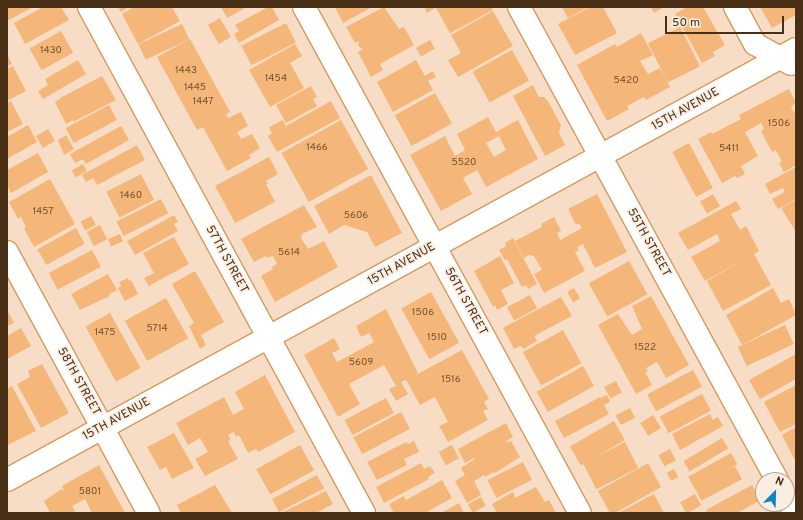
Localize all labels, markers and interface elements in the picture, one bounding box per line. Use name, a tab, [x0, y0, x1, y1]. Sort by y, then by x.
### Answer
scale bar	[667, 8, 786, 34]
text: 50 m	[672, 15, 700, 31]
house number: 1430	[40, 45, 62, 57]
house number: 1443	[175, 65, 197, 77]
house number: 1454	[265, 73, 287, 85]
house number: 5420	[613, 75, 639, 87]
house number: 1445	[184, 82, 206, 94]
street label: 15TH AVENUE	[649, 85, 723, 135]
house number: 1447	[192, 96, 214, 108]
house number: 1506	[768, 118, 790, 130]
house number: 1466	[306, 142, 328, 154]
house number: 5411	[719, 143, 739, 155]
house number: 5520	[452, 157, 476, 169]
house number: 1460	[120, 190, 142, 202]
house number: 1457	[32, 206, 54, 218]
street label: 55TH STREET	[623, 206, 673, 280]
house number: 5606	[344, 210, 368, 222]
street label: 57TH STREET	[201, 224, 251, 296]
street label: 15TH AVENUE	[365, 240, 439, 290]
house number: 5614	[278, 247, 300, 259]
street label: 56TH STREET	[440, 266, 490, 338]
house number: 1506	[412, 307, 434, 319]
house number: 5714	[146, 323, 168, 335]
house number: 1475	[94, 327, 116, 339]
house number: 1510	[427, 332, 447, 344]
house number: 1522	[634, 342, 656, 354]
street label: 58TH STREET	[53, 345, 103, 419]
house number: 5609	[349, 357, 373, 369]
house number: 1516	[441, 374, 461, 386]
street label: 15TH AVENUE	[80, 395, 154, 445]
north arrow	[755, 472, 795, 512]
text: N	[773, 474, 786, 490]
house number: 5801	[79, 486, 101, 498]

